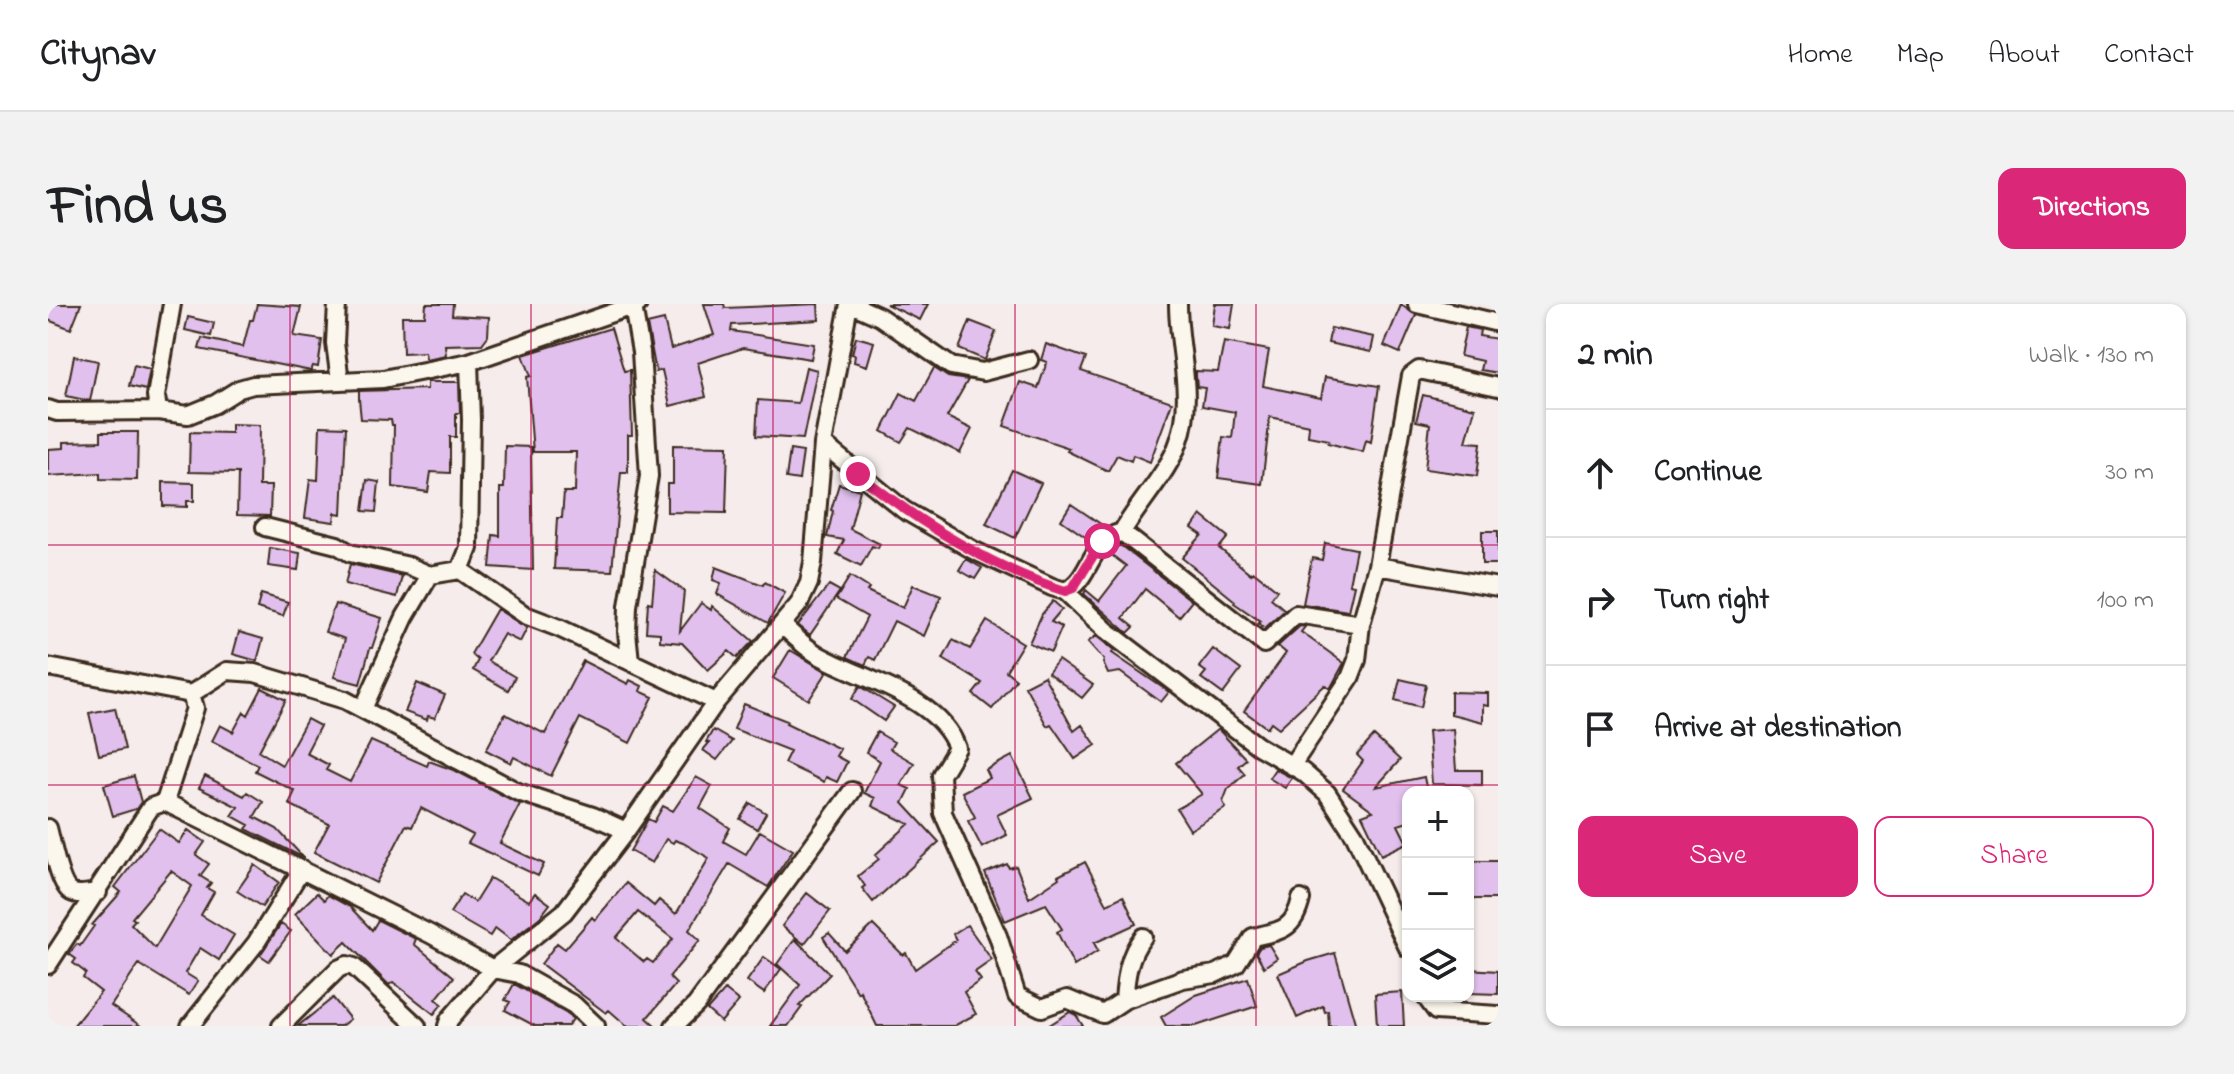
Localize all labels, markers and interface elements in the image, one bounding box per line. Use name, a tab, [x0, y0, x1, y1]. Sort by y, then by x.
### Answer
text: Citynav	[40, 27, 156, 83]
text: Home	[1787, 35, 1853, 76]
text: Map	[1897, 35, 1944, 76]
text: About	[1988, 35, 2060, 76]
text: Contact	[2104, 35, 2194, 76]
text: Find us	[48, 168, 228, 249]
button: Directions	[1998, 168, 2186, 249]
text: 2 min	[1578, 331, 1653, 381]
text: Walk · 130 m	[2029, 337, 2154, 375]
icon: ahead	[1578, 451, 1622, 495]
text: Continue	[1654, 451, 1762, 495]
text: 30 m	[2105, 454, 2154, 492]
route end	[840, 456, 876, 492]
route start	[1084, 523, 1120, 559]
icon: right	[1578, 579, 1622, 623]
text: Turn right	[1654, 579, 1769, 623]
text: 100 m	[2097, 582, 2154, 620]
icon: arrive	[1578, 707, 1622, 751]
text: Arrive at destination	[1654, 707, 1902, 751]
map controls	[1402, 786, 1474, 1002]
button: +	[1402, 786, 1474, 858]
button: Save	[1578, 816, 1858, 897]
button: Share	[1874, 816, 2154, 897]
button: −	[1402, 858, 1474, 930]
button: layers	[1402, 930, 1474, 1002]

